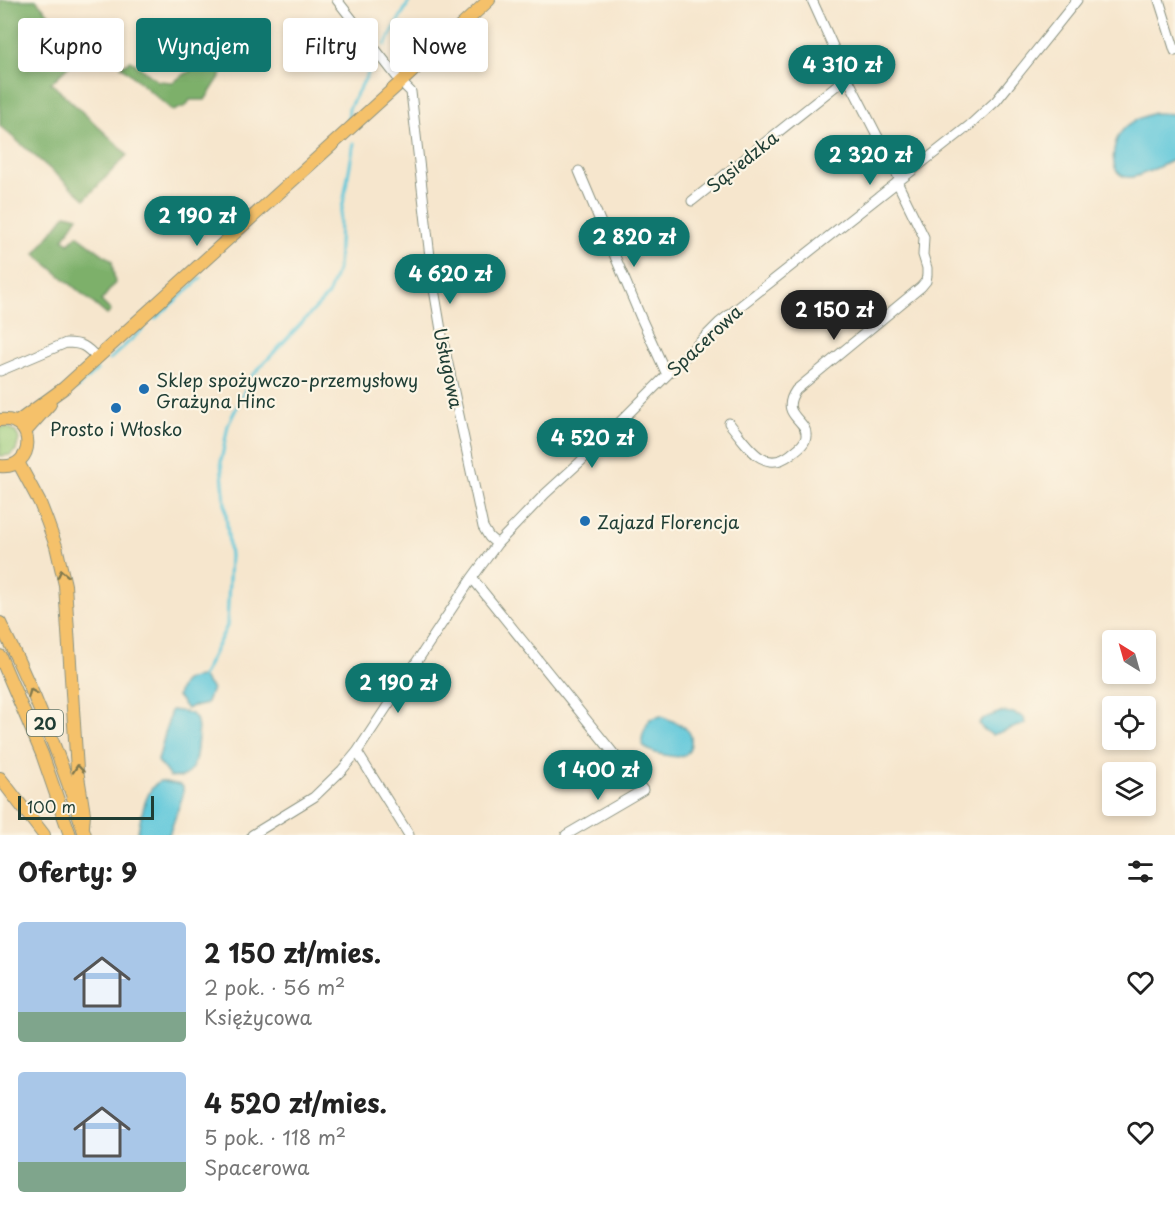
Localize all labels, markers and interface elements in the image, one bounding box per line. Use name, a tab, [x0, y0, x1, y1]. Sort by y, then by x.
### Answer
chip: Kupno	[18, 18, 124, 72]
chip: Wynajem	[136, 18, 271, 72]
chip: Filtry	[283, 18, 378, 72]
chip: Nowe	[390, 18, 488, 72]
pin: 4 310 zł	[780, 45, 904, 96]
text: 4 310 zł	[802, 49, 882, 79]
street label: Sąsiedzka	[700, 123, 784, 198]
pin: 2 320 zł	[808, 135, 932, 186]
text: 2 320 zł	[828, 139, 912, 169]
pin: 2 190 zł	[135, 196, 259, 247]
text: 2 190 zł	[158, 200, 236, 230]
pin: 2 820 zł	[572, 217, 696, 268]
text: 2 820 zł	[593, 221, 675, 251]
pin: 4 620 zł	[388, 254, 512, 305]
text: 4 620 zł	[409, 258, 491, 288]
pin: 2 150 zł	[772, 290, 896, 341]
text: 2 150 zł	[795, 294, 873, 324]
street label: Spacerowa	[660, 297, 748, 382]
street label: Usługowa	[427, 325, 471, 412]
place label: Sklep spożywczo-przemysłowy Grażyna Hinc	[156, 366, 418, 414]
marker: Sklep spożywczo-przemysłowy Grażyna Hinc	[137, 382, 151, 396]
marker: Prosto i Włosko	[109, 401, 123, 415]
place label: Prosto i Włosko	[50, 415, 182, 442]
pin: 4 520 zł	[530, 418, 654, 469]
text: 4 520 zł	[551, 422, 633, 452]
place label: Zajazd Florencja	[597, 508, 740, 535]
marker: Zajazd Florencja	[578, 514, 592, 528]
one-way arrow	[56, 570, 69, 580]
north arrow	[1102, 630, 1156, 684]
map controls	[1102, 630, 1156, 816]
pin: 2 190 zł	[336, 663, 460, 714]
text: 2 190 zł	[359, 667, 437, 697]
one-way arrow	[28, 689, 40, 700]
button: locate	[1102, 696, 1156, 750]
road number: 20	[27, 710, 63, 736]
pin: 1 400 zł	[536, 750, 660, 801]
text: 1 400 zł	[557, 754, 639, 784]
button: layers	[1102, 762, 1156, 816]
one-way arrow	[72, 764, 85, 773]
scale bar	[18, 793, 154, 820]
text: 100 m	[27, 794, 76, 818]
text: Oferty: 9	[18, 852, 137, 891]
icon: filters	[1124, 855, 1157, 888]
text: 2 150 zł/mies.	[204, 933, 381, 972]
icon: home	[66, 946, 138, 1018]
icon: heart	[1124, 966, 1157, 999]
text: 2 pok. · 56 m²	[204, 972, 345, 1002]
text: Księżycowa	[204, 1002, 312, 1032]
text: 4 520 zł/mies.	[204, 1083, 387, 1122]
icon: home	[66, 1096, 138, 1168]
icon: heart	[1124, 1116, 1157, 1149]
text: 5 pok. · 118 m²	[204, 1122, 346, 1152]
text: Spacerowa	[204, 1152, 309, 1182]

